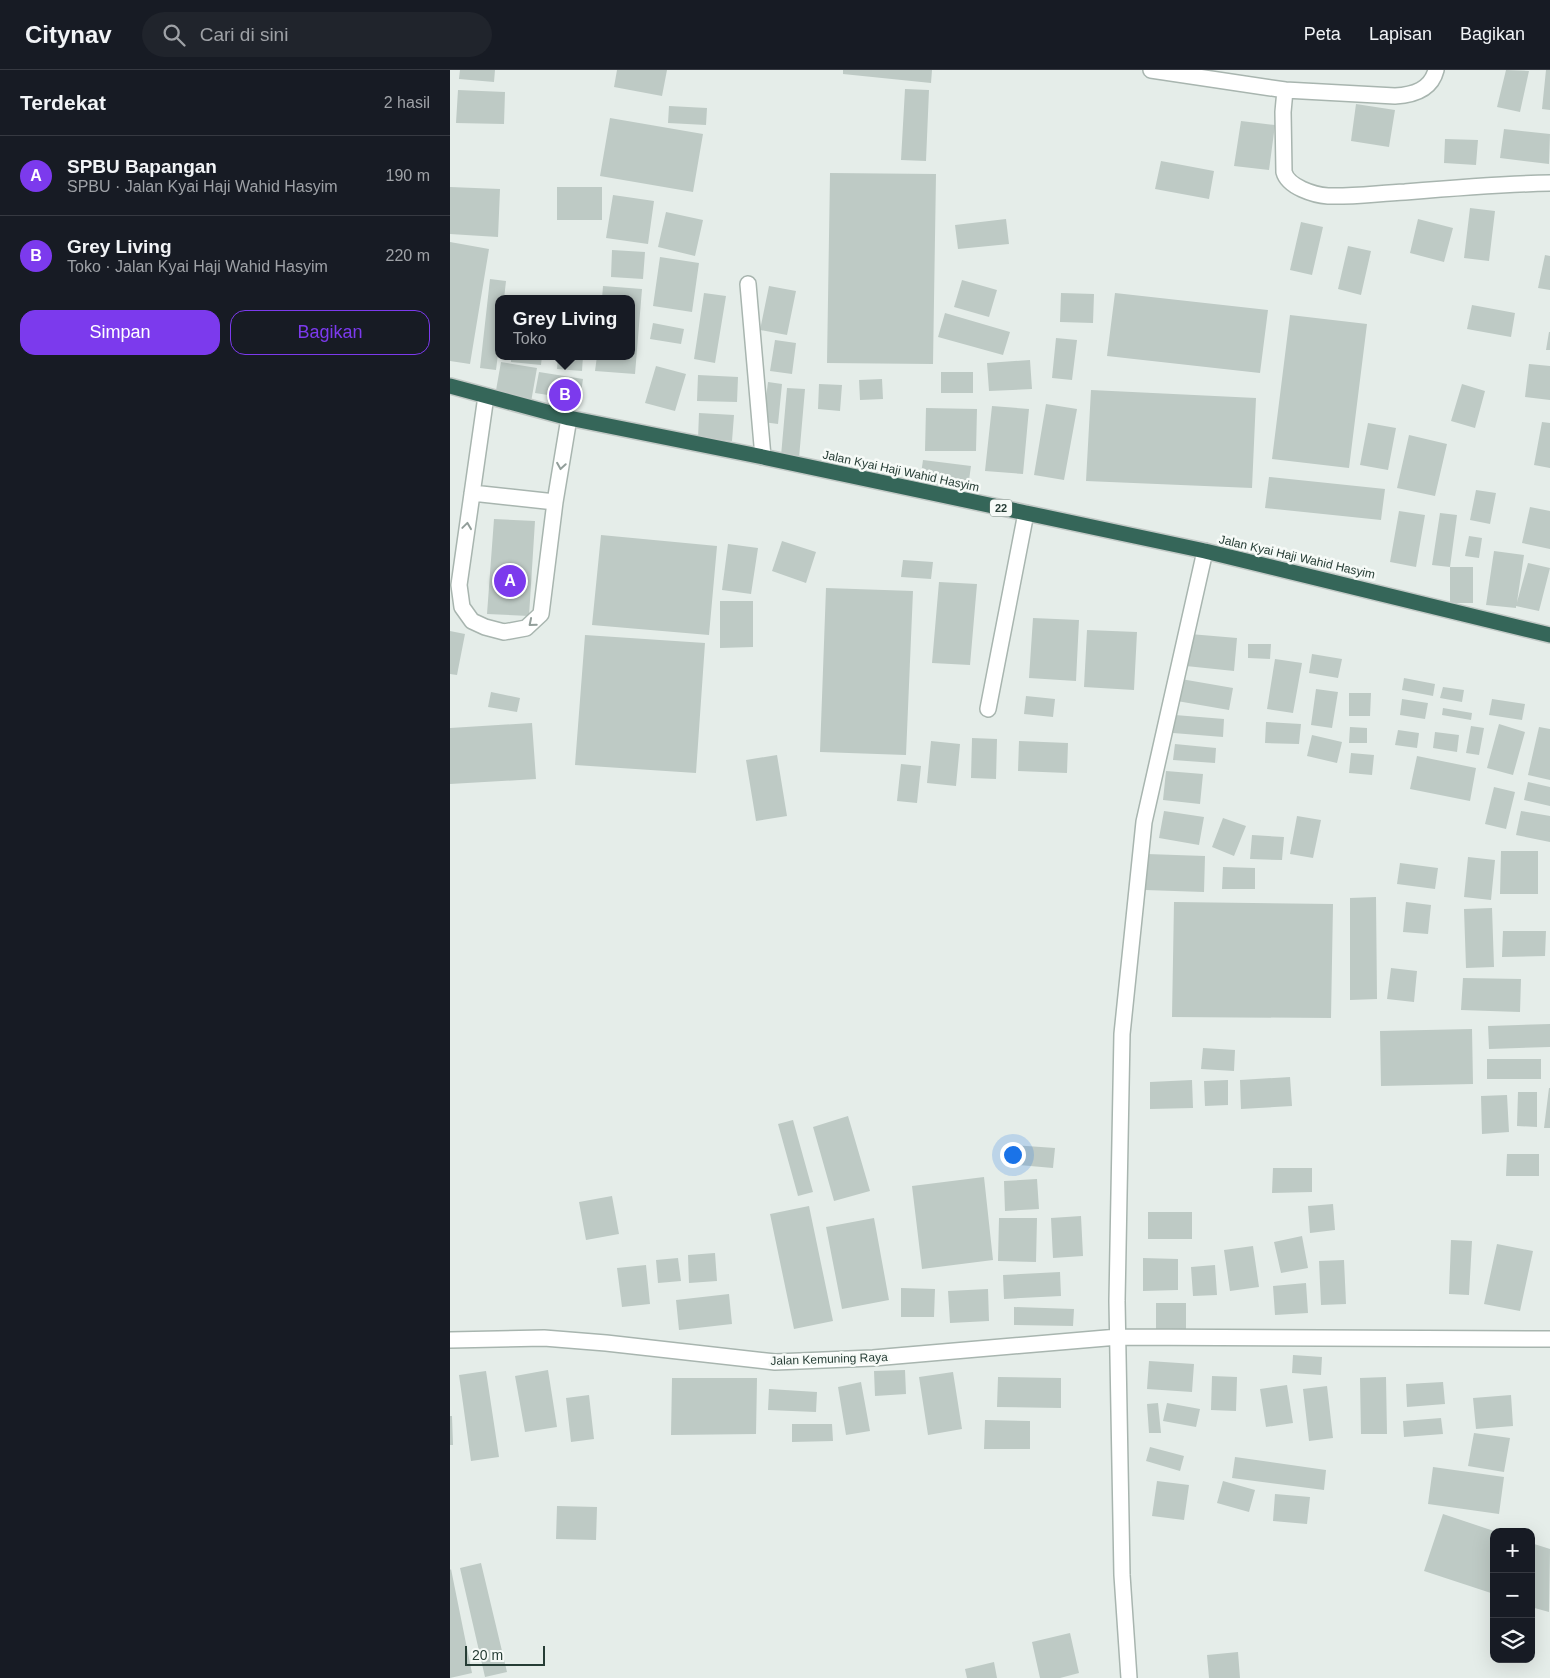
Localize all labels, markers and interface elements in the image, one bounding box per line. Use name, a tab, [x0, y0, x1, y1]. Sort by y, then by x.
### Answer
search box	[142, 12, 492, 57]
text: Citynav	[25, 21, 112, 48]
icon: search	[160, 21, 188, 49]
text: Cari di sini	[200, 24, 288, 45]
text: Peta	[1304, 24, 1341, 44]
text: Lapisan	[1369, 24, 1432, 44]
text: Bagikan	[1460, 24, 1525, 44]
text: Terdekat	[20, 91, 106, 114]
text: 2 hasil	[384, 94, 430, 111]
text: SPBU Bapangan	[67, 156, 217, 177]
text: A	[30, 167, 42, 184]
text: 190 m	[386, 167, 430, 184]
text: SPBU · Jalan Kyai Haji Wahid Hasyim	[67, 178, 338, 195]
text: Grey Living	[67, 236, 172, 257]
text: B	[30, 247, 42, 264]
text: 220 m	[386, 247, 430, 264]
text: Toko · Jalan Kyai Haji Wahid Hasyim	[67, 258, 328, 275]
popup	[495, 295, 635, 360]
text: Grey Living	[513, 308, 617, 329]
button: Simpan	[20, 310, 220, 355]
button: Bagikan	[230, 310, 430, 355]
text: Toko	[513, 330, 547, 347]
pin: B	[549, 376, 581, 414]
street label: Jalan Kyai Haji Wahid Hasyim	[821, 448, 981, 494]
one-way arrow	[557, 462, 567, 470]
road number: 22	[990, 499, 1012, 516]
one-way arrow	[462, 522, 472, 531]
street label: Jalan Kyai Haji Wahid Hasyim	[1218, 532, 1376, 582]
pin: A	[494, 562, 526, 600]
one-way arrow	[528, 617, 537, 626]
your location	[1000, 1142, 1026, 1168]
street label: Jalan Kemuning Raya	[770, 1350, 888, 1368]
map controls	[1490, 1528, 1535, 1663]
button: +	[1490, 1528, 1535, 1573]
button: −	[1490, 1573, 1535, 1618]
button: layers	[1490, 1618, 1535, 1663]
scale bar	[465, 1643, 545, 1666]
text: 20 m	[472, 1647, 503, 1663]

